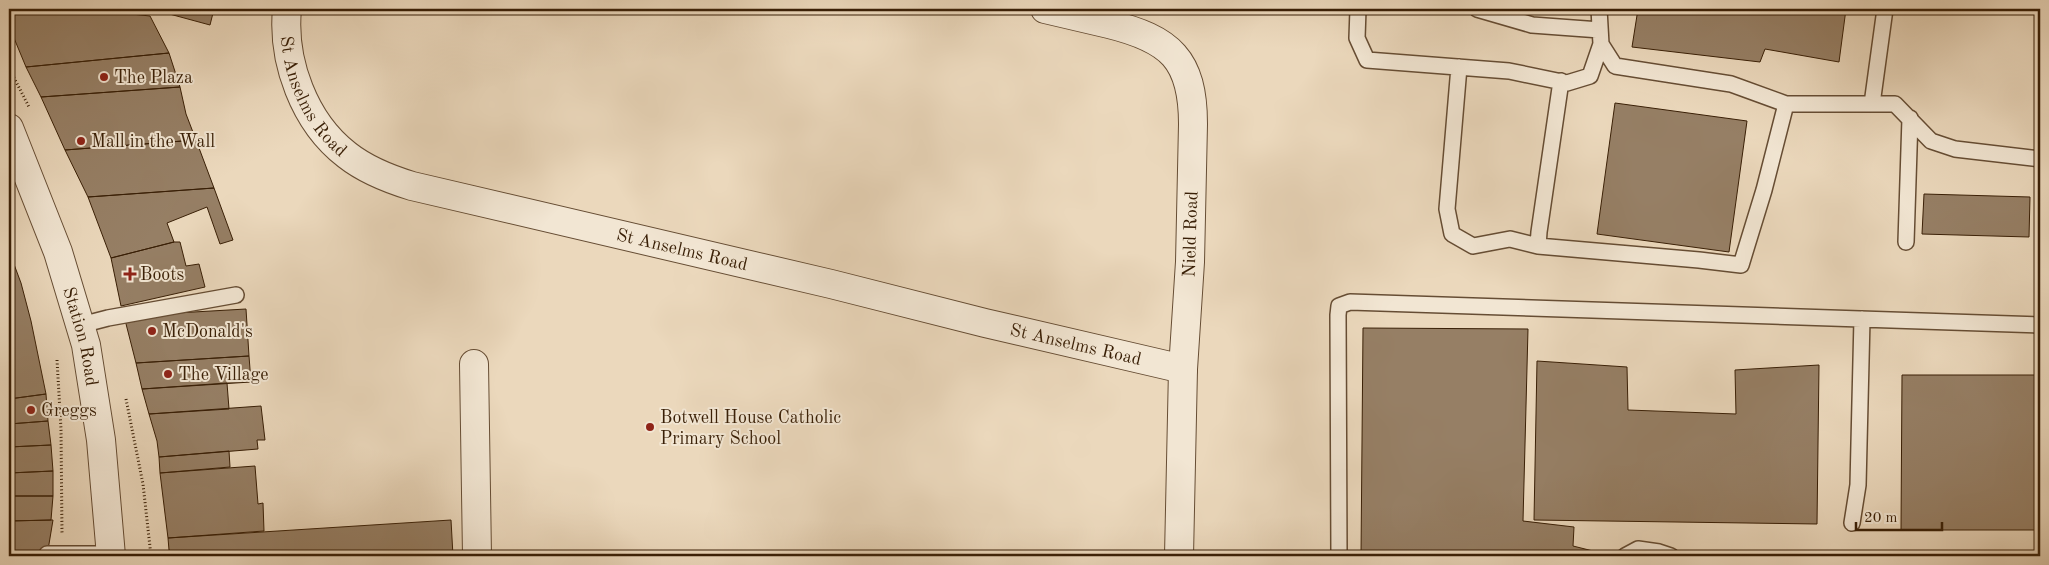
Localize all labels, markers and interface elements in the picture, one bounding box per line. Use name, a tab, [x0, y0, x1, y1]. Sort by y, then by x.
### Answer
street label: St Anselms Road	[277, 35, 350, 161]
place label: The Plaza	[114, 69, 193, 87]
marker: The Plaza	[98, 71, 110, 83]
place label: Mall in the Wall	[91, 133, 215, 151]
marker: Mall in the Wall	[75, 135, 87, 147]
street label: Nield Road	[1180, 191, 1202, 278]
street label: St Anselms Road	[614, 226, 749, 274]
place label: Boots	[140, 266, 185, 284]
marker: Boots	[124, 268, 136, 280]
street label: Station Road	[59, 285, 100, 387]
street label: St Anselms Road	[1008, 321, 1143, 369]
place label: McDonald's	[162, 323, 253, 341]
marker: McDonald's	[146, 325, 158, 337]
place label: The Village	[178, 366, 269, 384]
marker: The Village	[162, 368, 174, 380]
place label: Greggs	[41, 402, 97, 420]
marker: Greggs	[25, 404, 37, 416]
place label: Botwell House Catholic Primary School	[660, 409, 841, 448]
marker: Botwell House Catholic Primary School	[644, 421, 656, 433]
scale bar	[1856, 500, 1943, 532]
text: 20 m	[1864, 511, 1898, 526]

